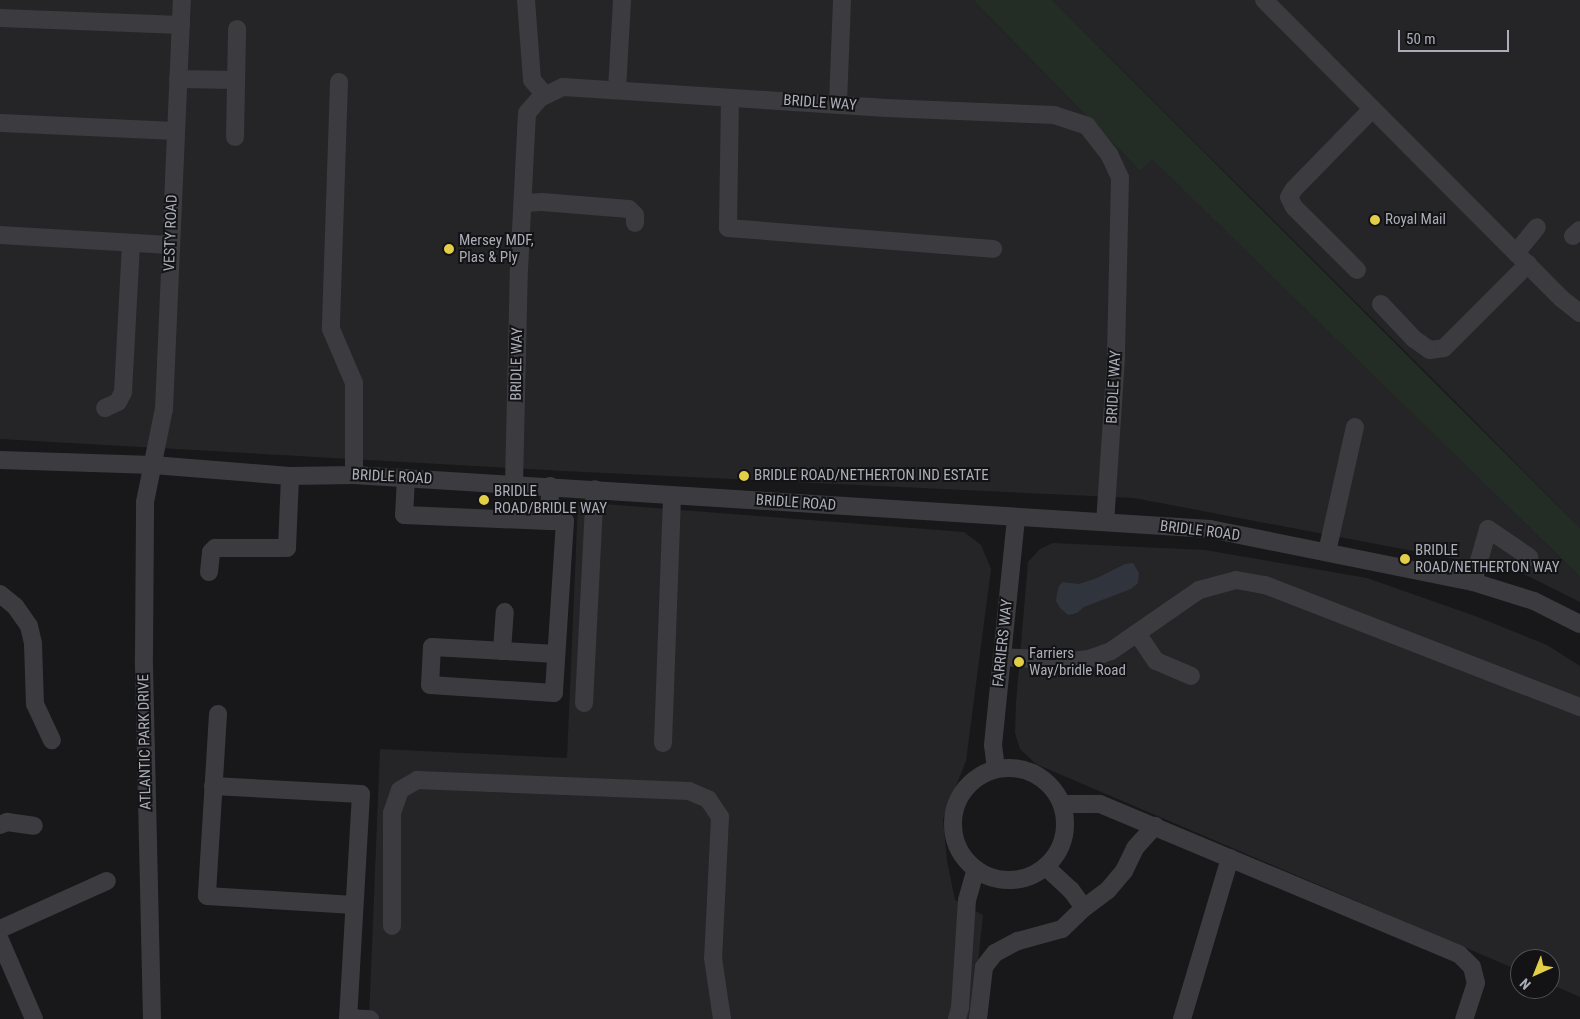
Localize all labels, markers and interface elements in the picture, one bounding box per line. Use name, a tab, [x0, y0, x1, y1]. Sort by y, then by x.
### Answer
scale bar	[1400, 20, 1511, 52]
text: 50 m	[1406, 30, 1436, 48]
street label: BRIDLE WAY	[783, 91, 857, 115]
street label: VESTY ROAD	[161, 194, 181, 272]
place label: Royal Mail	[1385, 211, 1446, 229]
marker: Royal Mail	[1369, 214, 1381, 226]
place label: Mersey MDF, Plas & Ply	[459, 231, 534, 266]
marker: Mersey MDF, Plas & Ply	[443, 243, 455, 255]
street label: BRIDLE WAY	[507, 327, 527, 401]
street label: BRIDLE WAY	[1103, 350, 1125, 424]
street label: BRIDLE ROAD	[351, 466, 433, 488]
place label: BRIDLE ROAD/NETHERTON IND ESTATE	[754, 467, 989, 485]
marker: BRIDLE ROAD/NETHERTON IND ESTATE	[738, 470, 750, 482]
place label: BRIDLE ROAD/BRIDLE WAY	[494, 482, 607, 517]
street label: BRIDLE ROAD	[755, 491, 837, 515]
marker: BRIDLE ROAD/BRIDLE WAY	[478, 494, 490, 506]
street label: BRIDLE ROAD	[1159, 517, 1241, 545]
place label: BRIDLE ROAD/NETHERTON WAY	[1415, 541, 1560, 576]
marker: BRIDLE ROAD/NETHERTON WAY	[1399, 553, 1411, 565]
street label: FARRIERS WAY	[989, 598, 1017, 688]
place label: Farriers Way/bridle Road	[1029, 644, 1126, 679]
marker: Farriers Way/bridle Road	[1013, 656, 1025, 668]
street label: ATLANTIC PARK DRIVE	[135, 674, 155, 810]
north arrow	[1510, 949, 1560, 999]
text: N	[1517, 975, 1534, 993]

